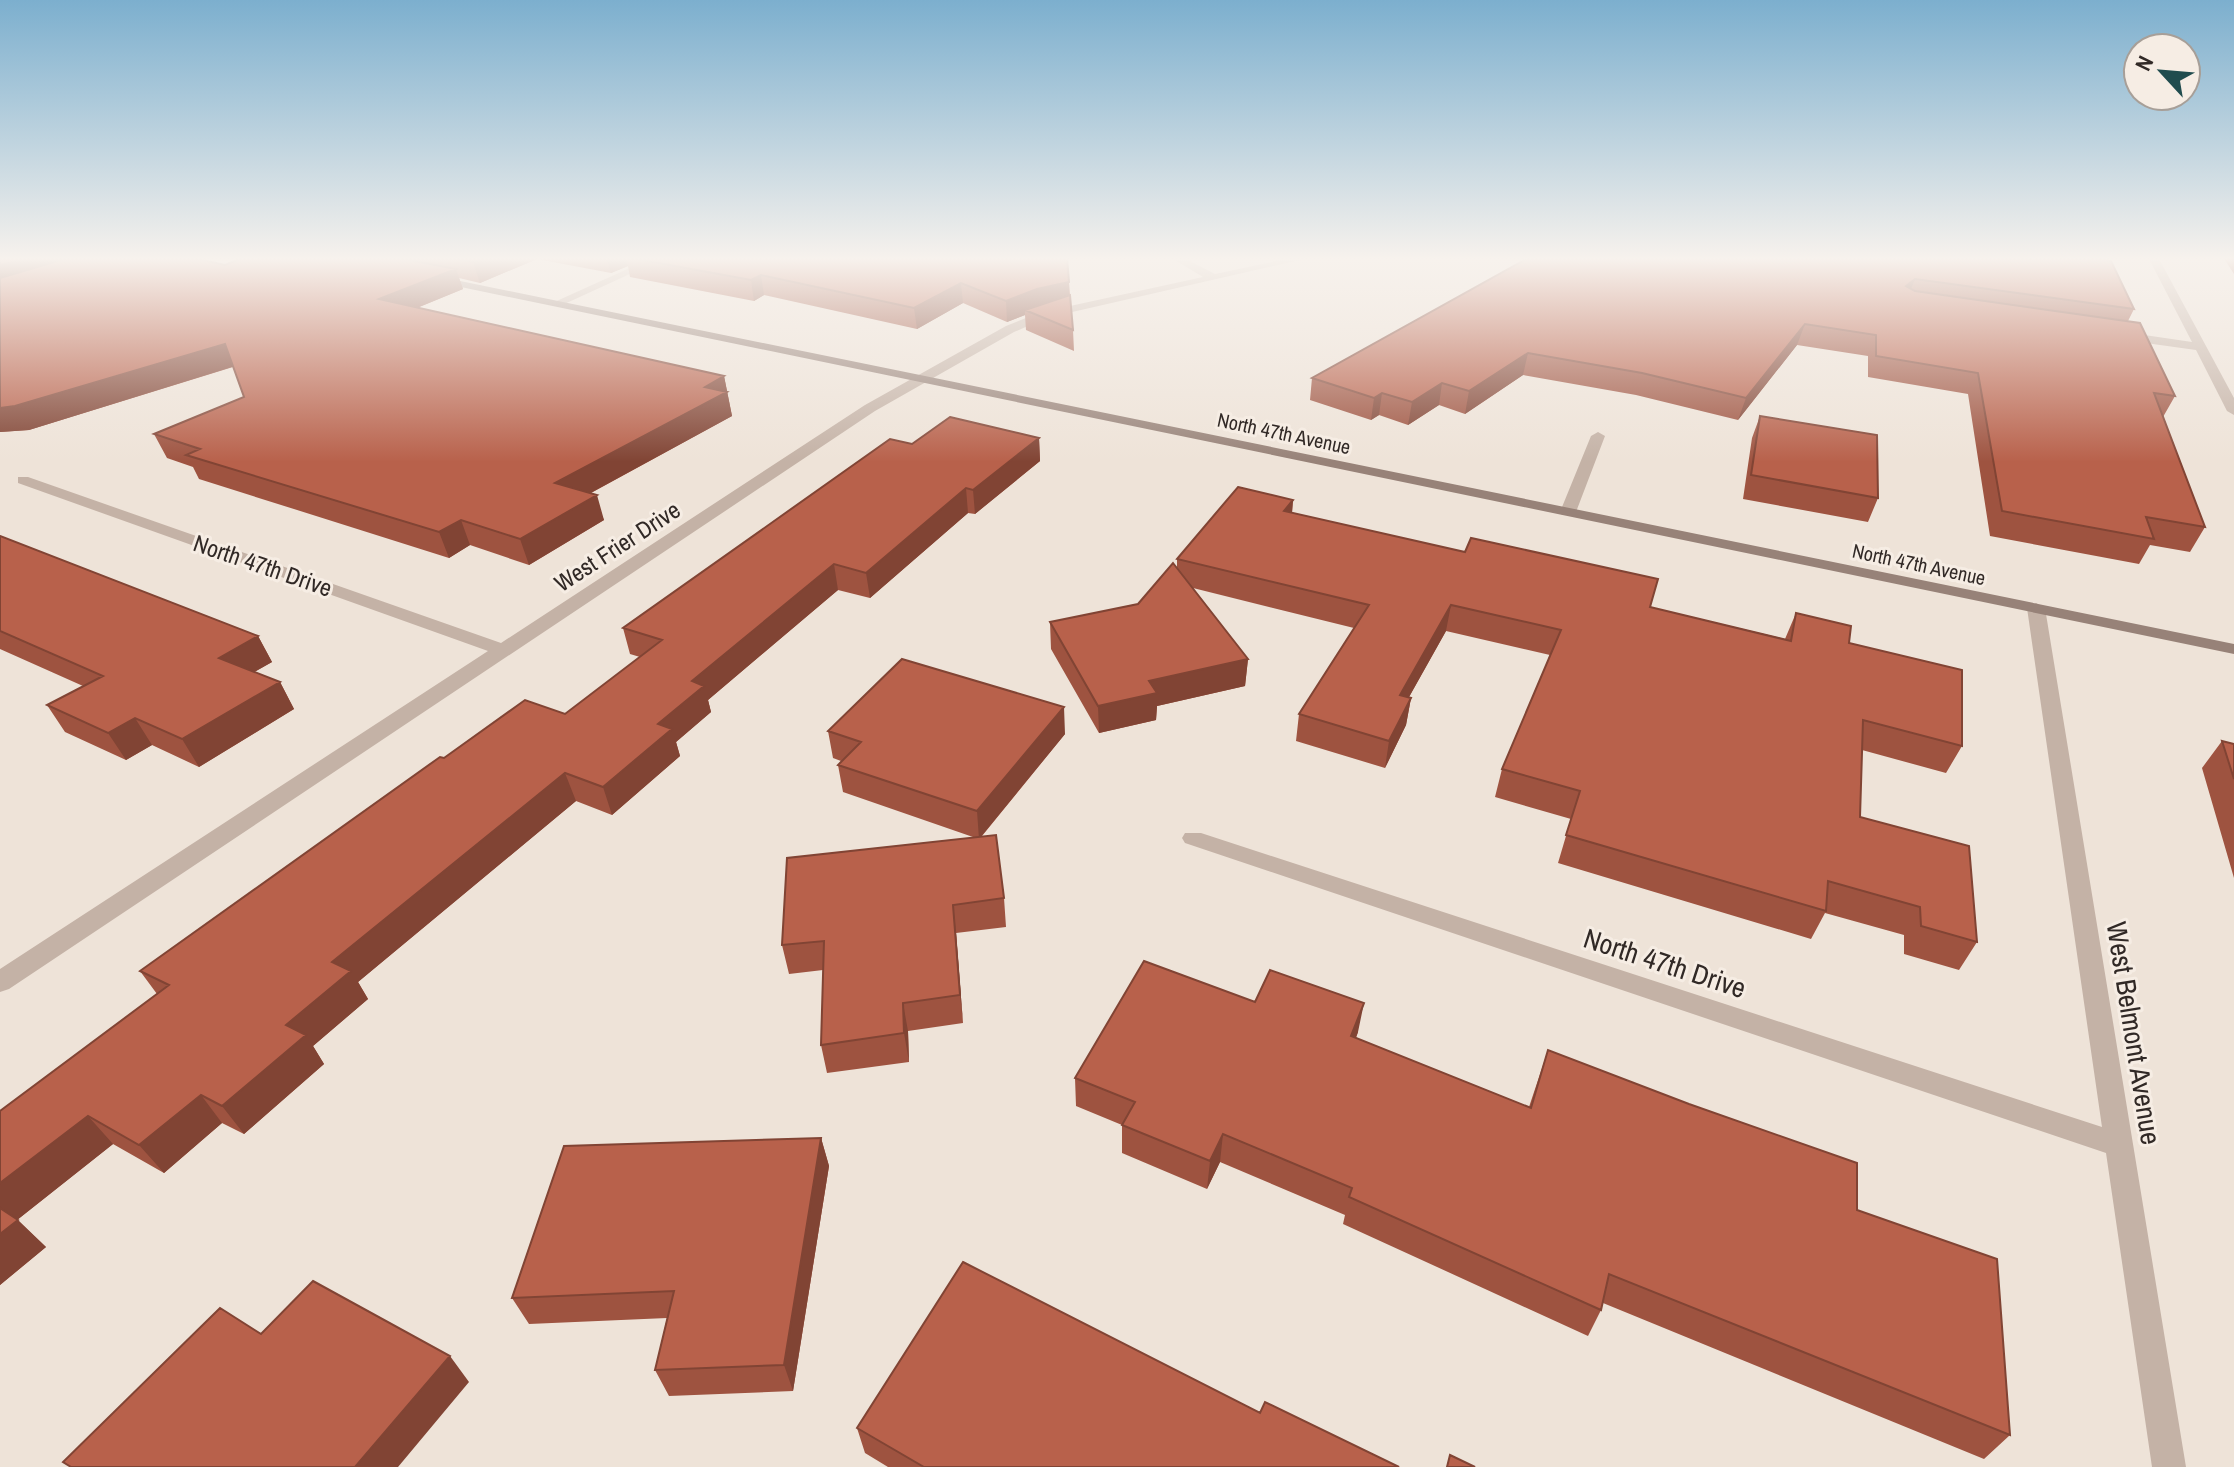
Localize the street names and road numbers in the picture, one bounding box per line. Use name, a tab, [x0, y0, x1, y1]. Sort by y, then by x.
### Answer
street label: North 47th Avenue	[1215, 406, 1353, 460]
street label: West Frier Drive	[548, 493, 686, 599]
street label: North 47th Drive	[190, 526, 336, 604]
street label: North 47th Avenue	[1850, 537, 1988, 591]
street label: North 47th Drive	[1579, 919, 1751, 1007]
street label: West Belmont Avenue	[2098, 919, 2170, 1147]

